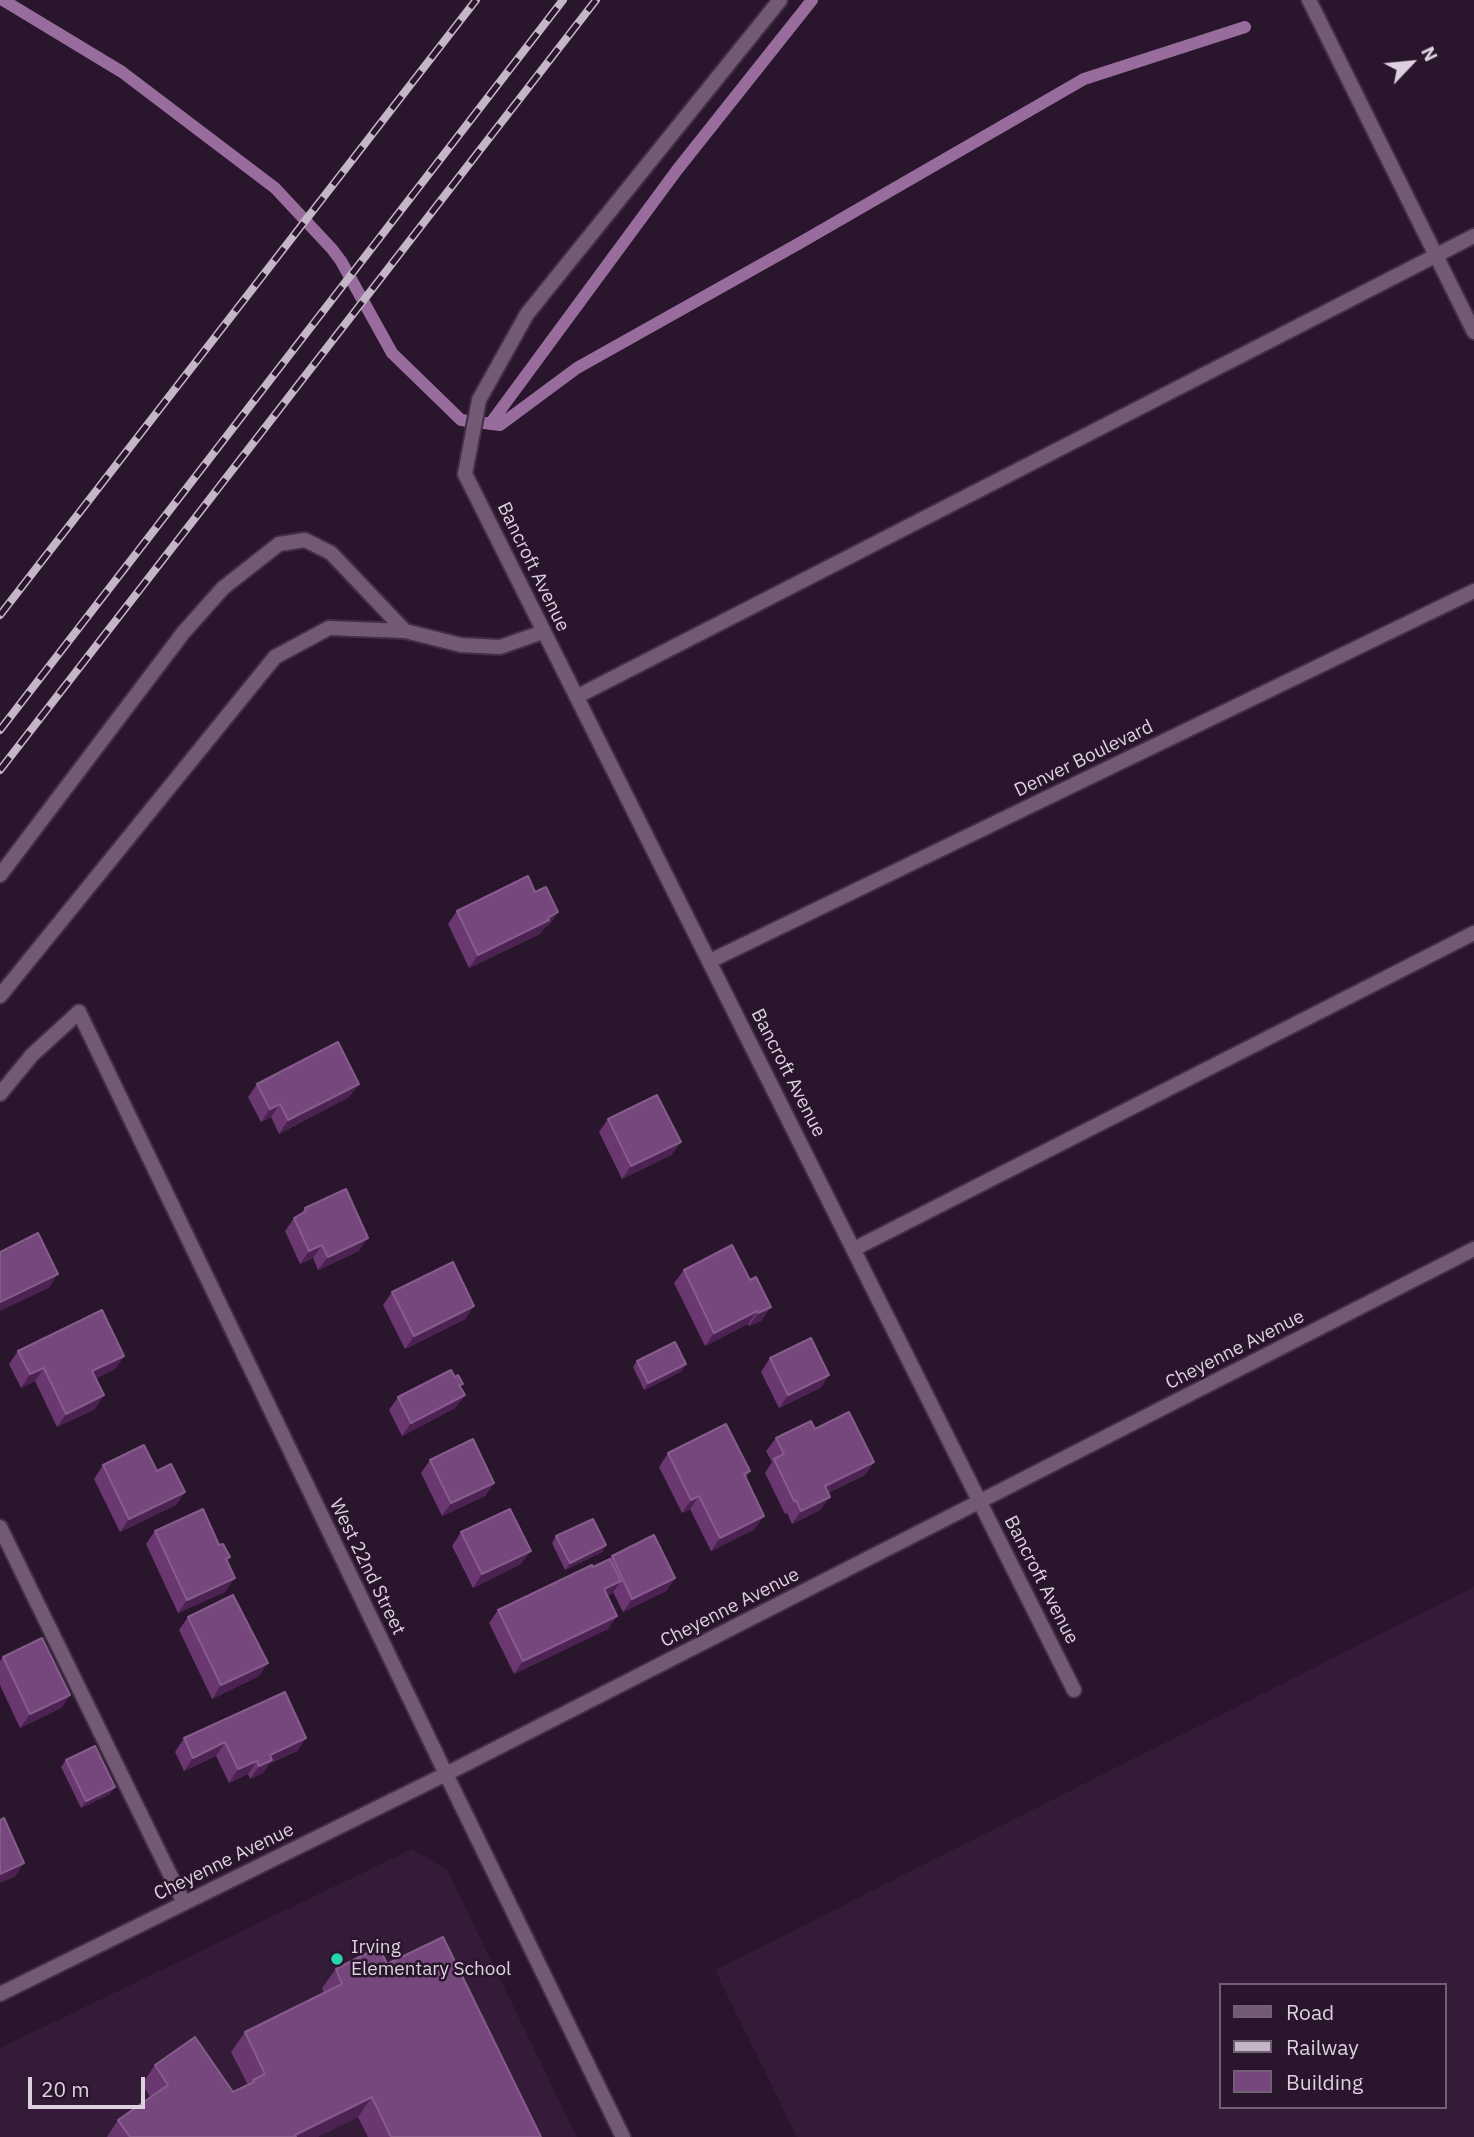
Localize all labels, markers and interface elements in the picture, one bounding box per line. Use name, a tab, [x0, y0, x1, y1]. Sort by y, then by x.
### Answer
north arrow	[1376, 28, 1446, 98]
text: N	[1416, 42, 1444, 65]
street label: Bancroft Avenue	[492, 499, 574, 635]
street label: Denver Boulevard	[1011, 716, 1157, 802]
street label: Bancroft Avenue	[746, 1005, 830, 1141]
street label: Cheyenne Avenue	[1162, 1305, 1308, 1395]
street label: West 22nd Street	[324, 1495, 410, 1639]
street label: Bancroft Avenue	[999, 1512, 1083, 1648]
street label: Cheyenne Avenue	[657, 1563, 803, 1653]
street label: Cheyenne Avenue	[150, 1818, 298, 1906]
place label: Irving Elementary School	[351, 1937, 511, 1981]
marker: Irving Elementary School	[329, 1951, 345, 1967]
legend	[1218, 1983, 1446, 2109]
text: Road	[1286, 1998, 1334, 2026]
text: Railway	[1286, 2033, 1359, 2061]
scale bar	[32, 2064, 149, 2108]
text: Building	[1286, 2068, 1363, 2096]
text: 20 m	[41, 2075, 90, 2103]

